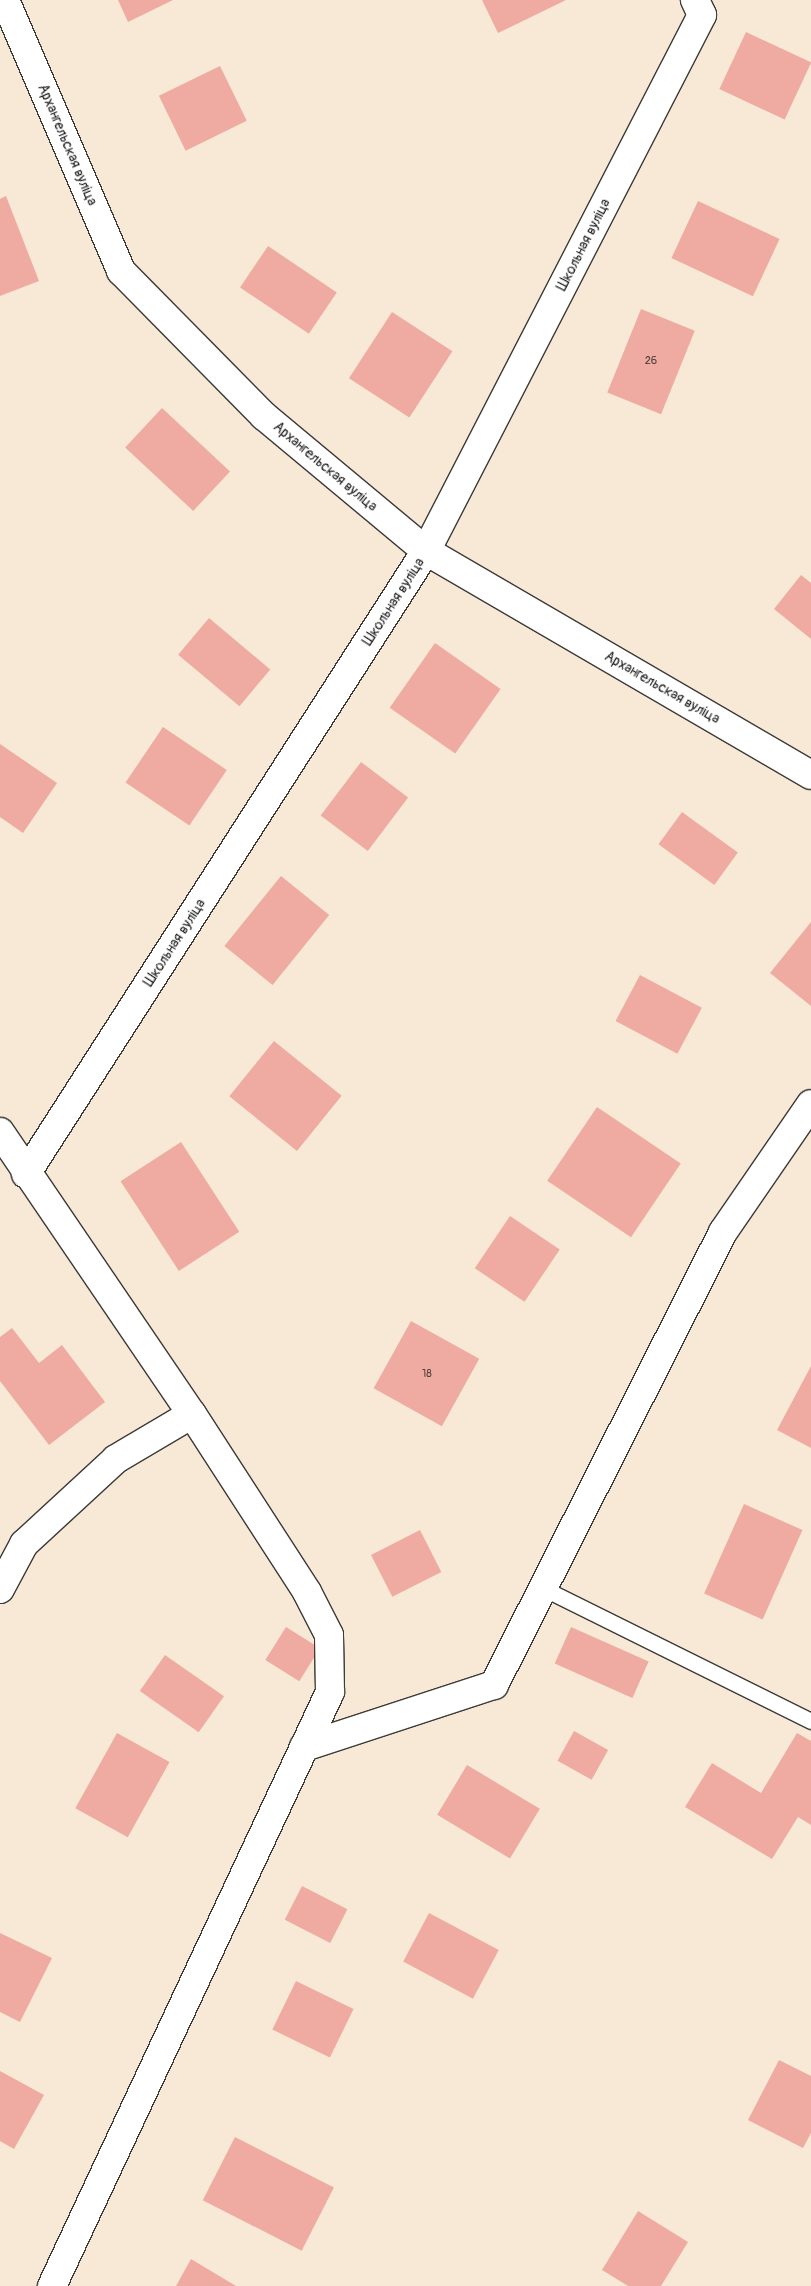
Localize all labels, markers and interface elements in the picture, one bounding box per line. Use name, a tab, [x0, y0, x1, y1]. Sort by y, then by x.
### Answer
street label: Архангельская вуліца	[34, 82, 100, 208]
street label: Школьная вуліца	[554, 196, 614, 294]
house number: 26	[645, 354, 657, 368]
street label: Архангельская вуліца	[270, 419, 380, 515]
street label: Школьная вуліца	[359, 555, 429, 649]
street label: Архангельская вуліца	[601, 648, 723, 728]
street label: Школьная вуліца	[140, 896, 210, 990]
house number: 18	[422, 1367, 432, 1381]

